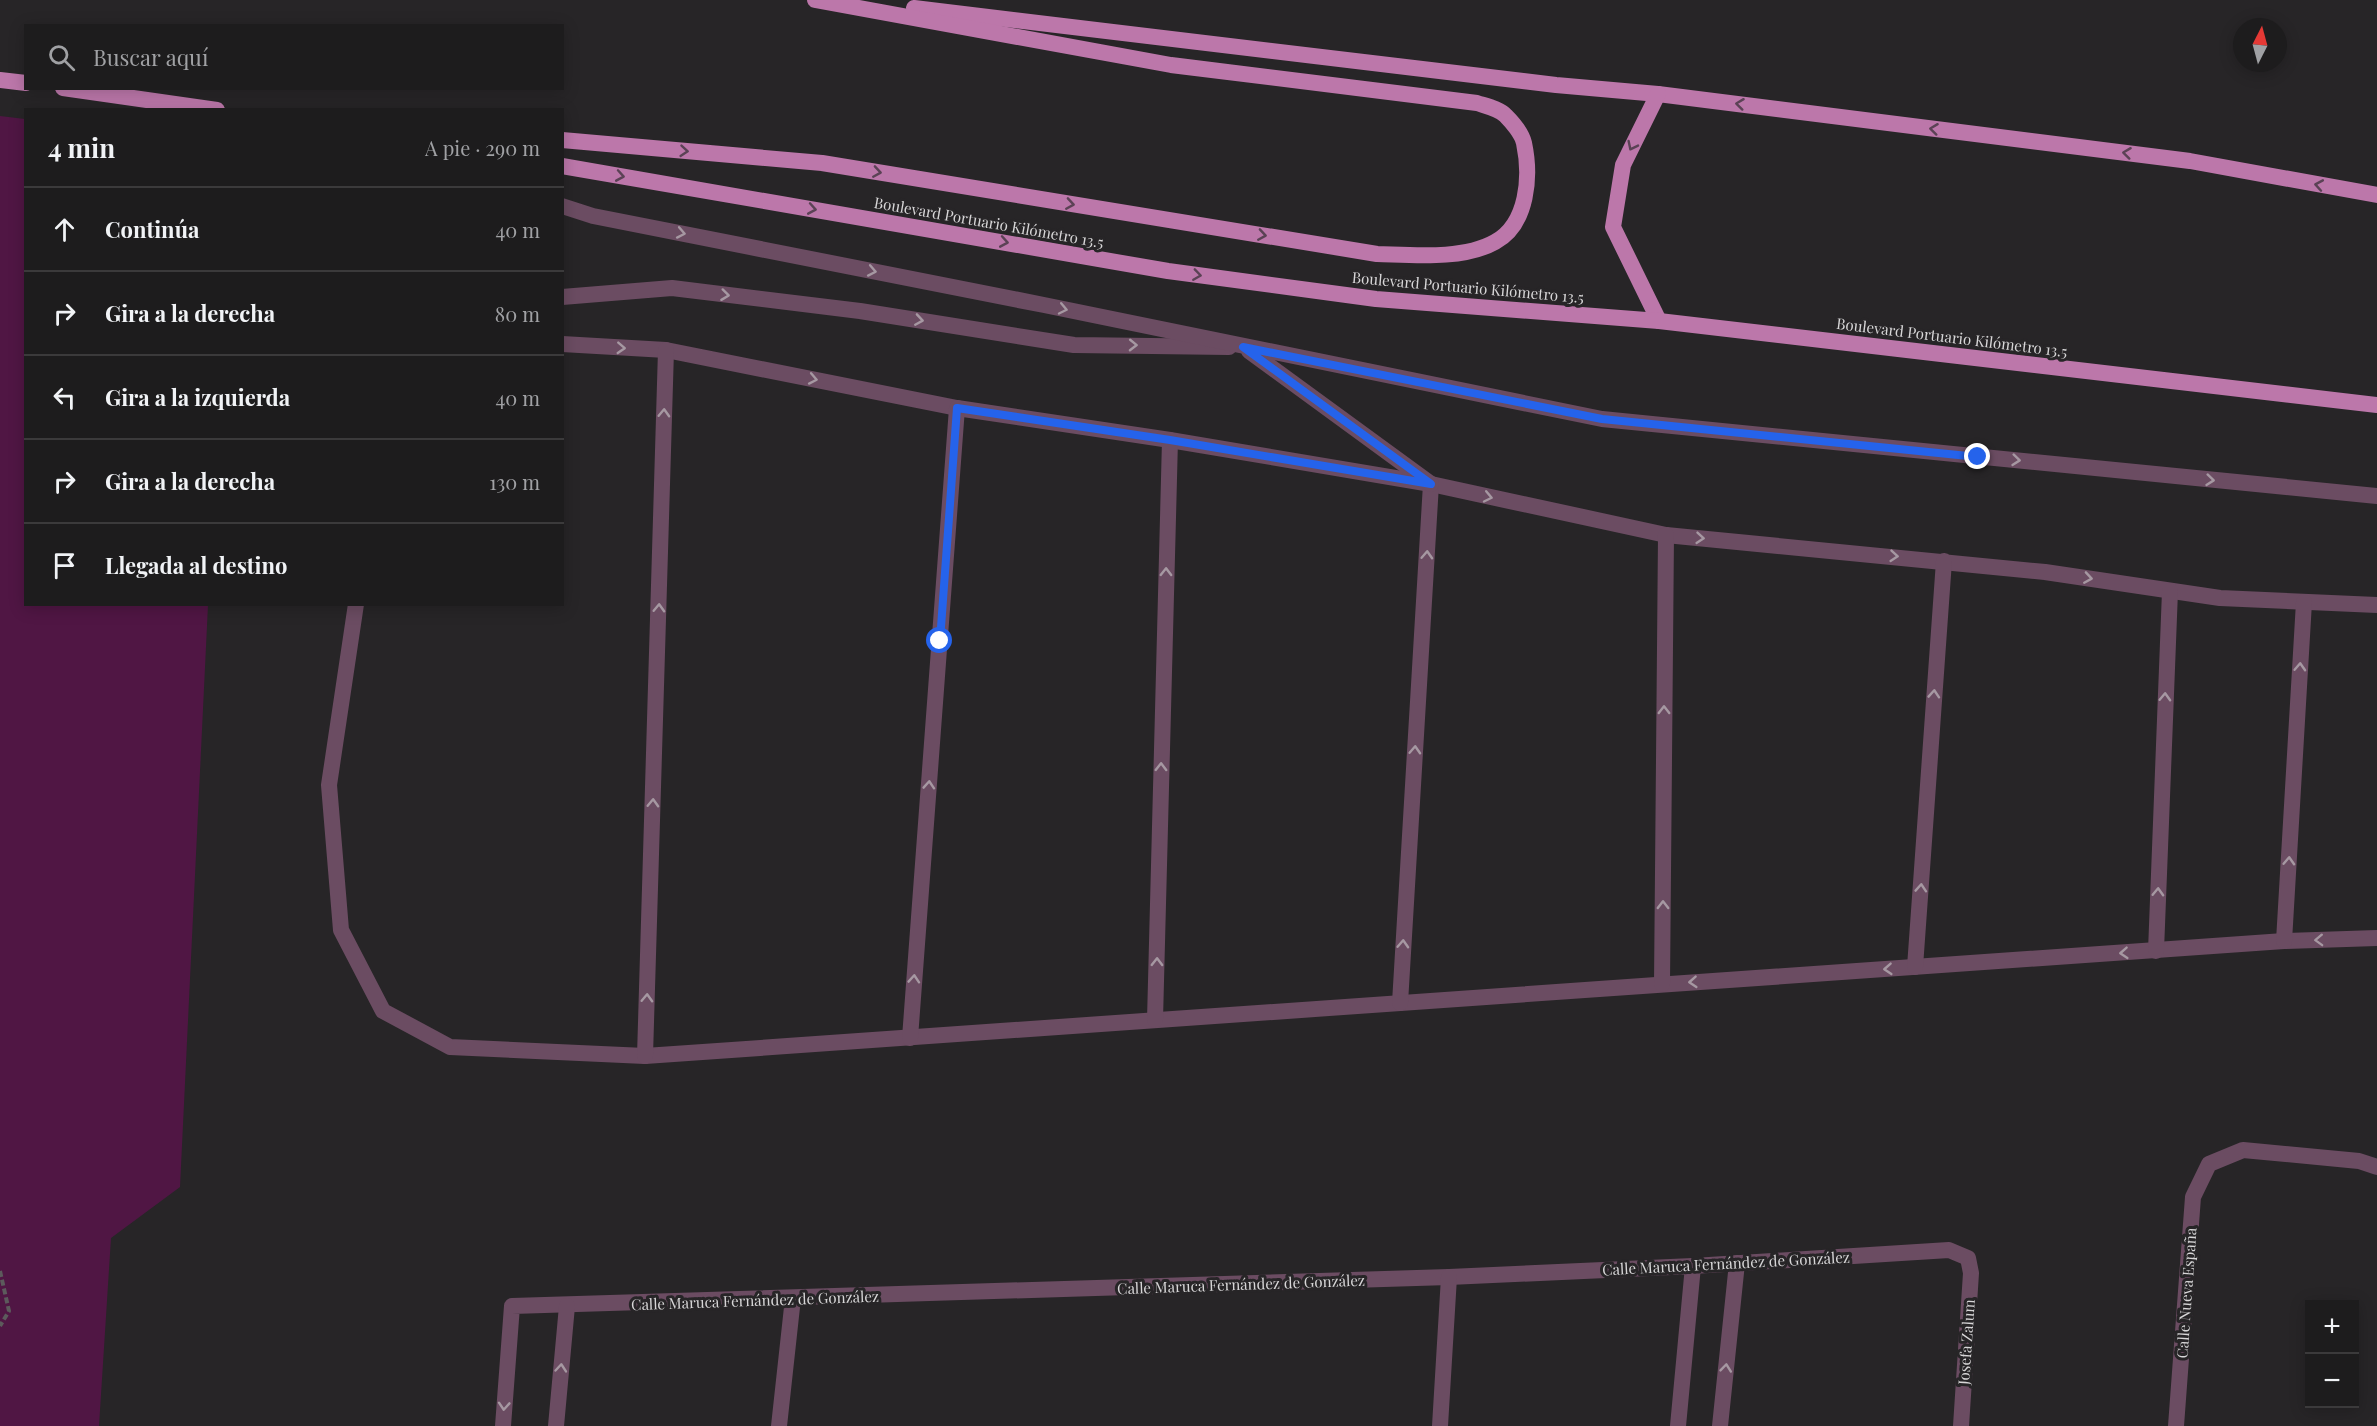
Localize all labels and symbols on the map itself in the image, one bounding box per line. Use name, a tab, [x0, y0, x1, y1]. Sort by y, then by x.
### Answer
north arrow	[2233, 18, 2287, 72]
one-way arrow	[1736, 98, 1745, 111]
one-way arrow	[1929, 123, 1938, 135]
one-way arrow	[1628, 140, 1640, 151]
one-way arrow	[679, 144, 688, 157]
one-way arrow	[2122, 148, 2132, 160]
one-way arrow	[872, 165, 882, 178]
one-way arrow	[615, 169, 625, 182]
one-way arrow	[2315, 179, 2324, 191]
street label: Boulevard Portuario Kilómetro 13.5	[873, 192, 1105, 252]
one-way arrow	[1065, 197, 1074, 209]
one-way arrow	[808, 203, 817, 215]
one-way arrow	[676, 226, 686, 239]
one-way arrow	[1258, 228, 1267, 240]
one-way arrow	[1000, 236, 1009, 248]
one-way arrow	[867, 264, 877, 277]
street label: Boulevard Portuario Kilómetro 13.5	[1351, 267, 1585, 307]
one-way arrow	[1192, 268, 1201, 280]
one-way arrow	[721, 288, 730, 301]
one-way arrow	[1058, 302, 1068, 315]
street label: Boulevard Portuario Kilómetro 13.5	[1835, 313, 2069, 361]
one-way arrow	[914, 314, 923, 326]
one-way arrow	[1128, 339, 1137, 352]
one-way arrow	[616, 341, 625, 354]
one-way arrow	[808, 372, 818, 385]
one-way arrow	[658, 409, 671, 418]
route end	[1964, 443, 1990, 469]
one-way arrow	[2011, 453, 2020, 466]
one-way arrow	[2205, 473, 2214, 486]
one-way arrow	[1483, 489, 1493, 502]
one-way arrow	[1695, 531, 1704, 544]
one-way arrow	[1890, 549, 1899, 562]
one-way arrow	[1420, 551, 1433, 560]
one-way arrow	[1160, 568, 1173, 577]
one-way arrow	[2083, 572, 2092, 584]
one-way arrow	[652, 603, 665, 612]
route start	[926, 627, 952, 653]
one-way arrow	[2293, 662, 2306, 671]
one-way arrow	[1928, 689, 1941, 698]
one-way arrow	[2159, 693, 2172, 702]
one-way arrow	[1658, 705, 1670, 714]
one-way arrow	[1408, 745, 1421, 754]
one-way arrow	[1155, 763, 1168, 772]
one-way arrow	[922, 780, 935, 789]
one-way arrow	[646, 798, 659, 807]
one-way arrow	[2282, 857, 2295, 866]
one-way arrow	[1914, 884, 1927, 893]
one-way arrow	[2152, 888, 2164, 897]
one-way arrow	[1657, 900, 1669, 909]
one-way arrow	[2314, 934, 2323, 946]
one-way arrow	[1397, 940, 1410, 949]
one-way arrow	[2119, 946, 2129, 959]
one-way arrow	[1150, 958, 1163, 967]
one-way arrow	[1883, 963, 1892, 976]
one-way arrow	[908, 975, 921, 984]
one-way arrow	[1688, 976, 1697, 989]
one-way arrow	[640, 993, 653, 1002]
street label: Calle Nueva España	[2171, 1227, 2201, 1359]
street label: Calle Maruca Fernández de González	[1602, 1247, 1850, 1279]
street label: Calle Maruca Fernández de González	[1117, 1270, 1365, 1298]
street label: Calle Maruca Fernández de González	[631, 1286, 879, 1314]
street label: Josefa Zalum	[1953, 1298, 1979, 1387]
one-way arrow	[554, 1363, 567, 1372]
one-way arrow	[1719, 1363, 1732, 1372]
one-way arrow	[498, 1402, 511, 1411]

